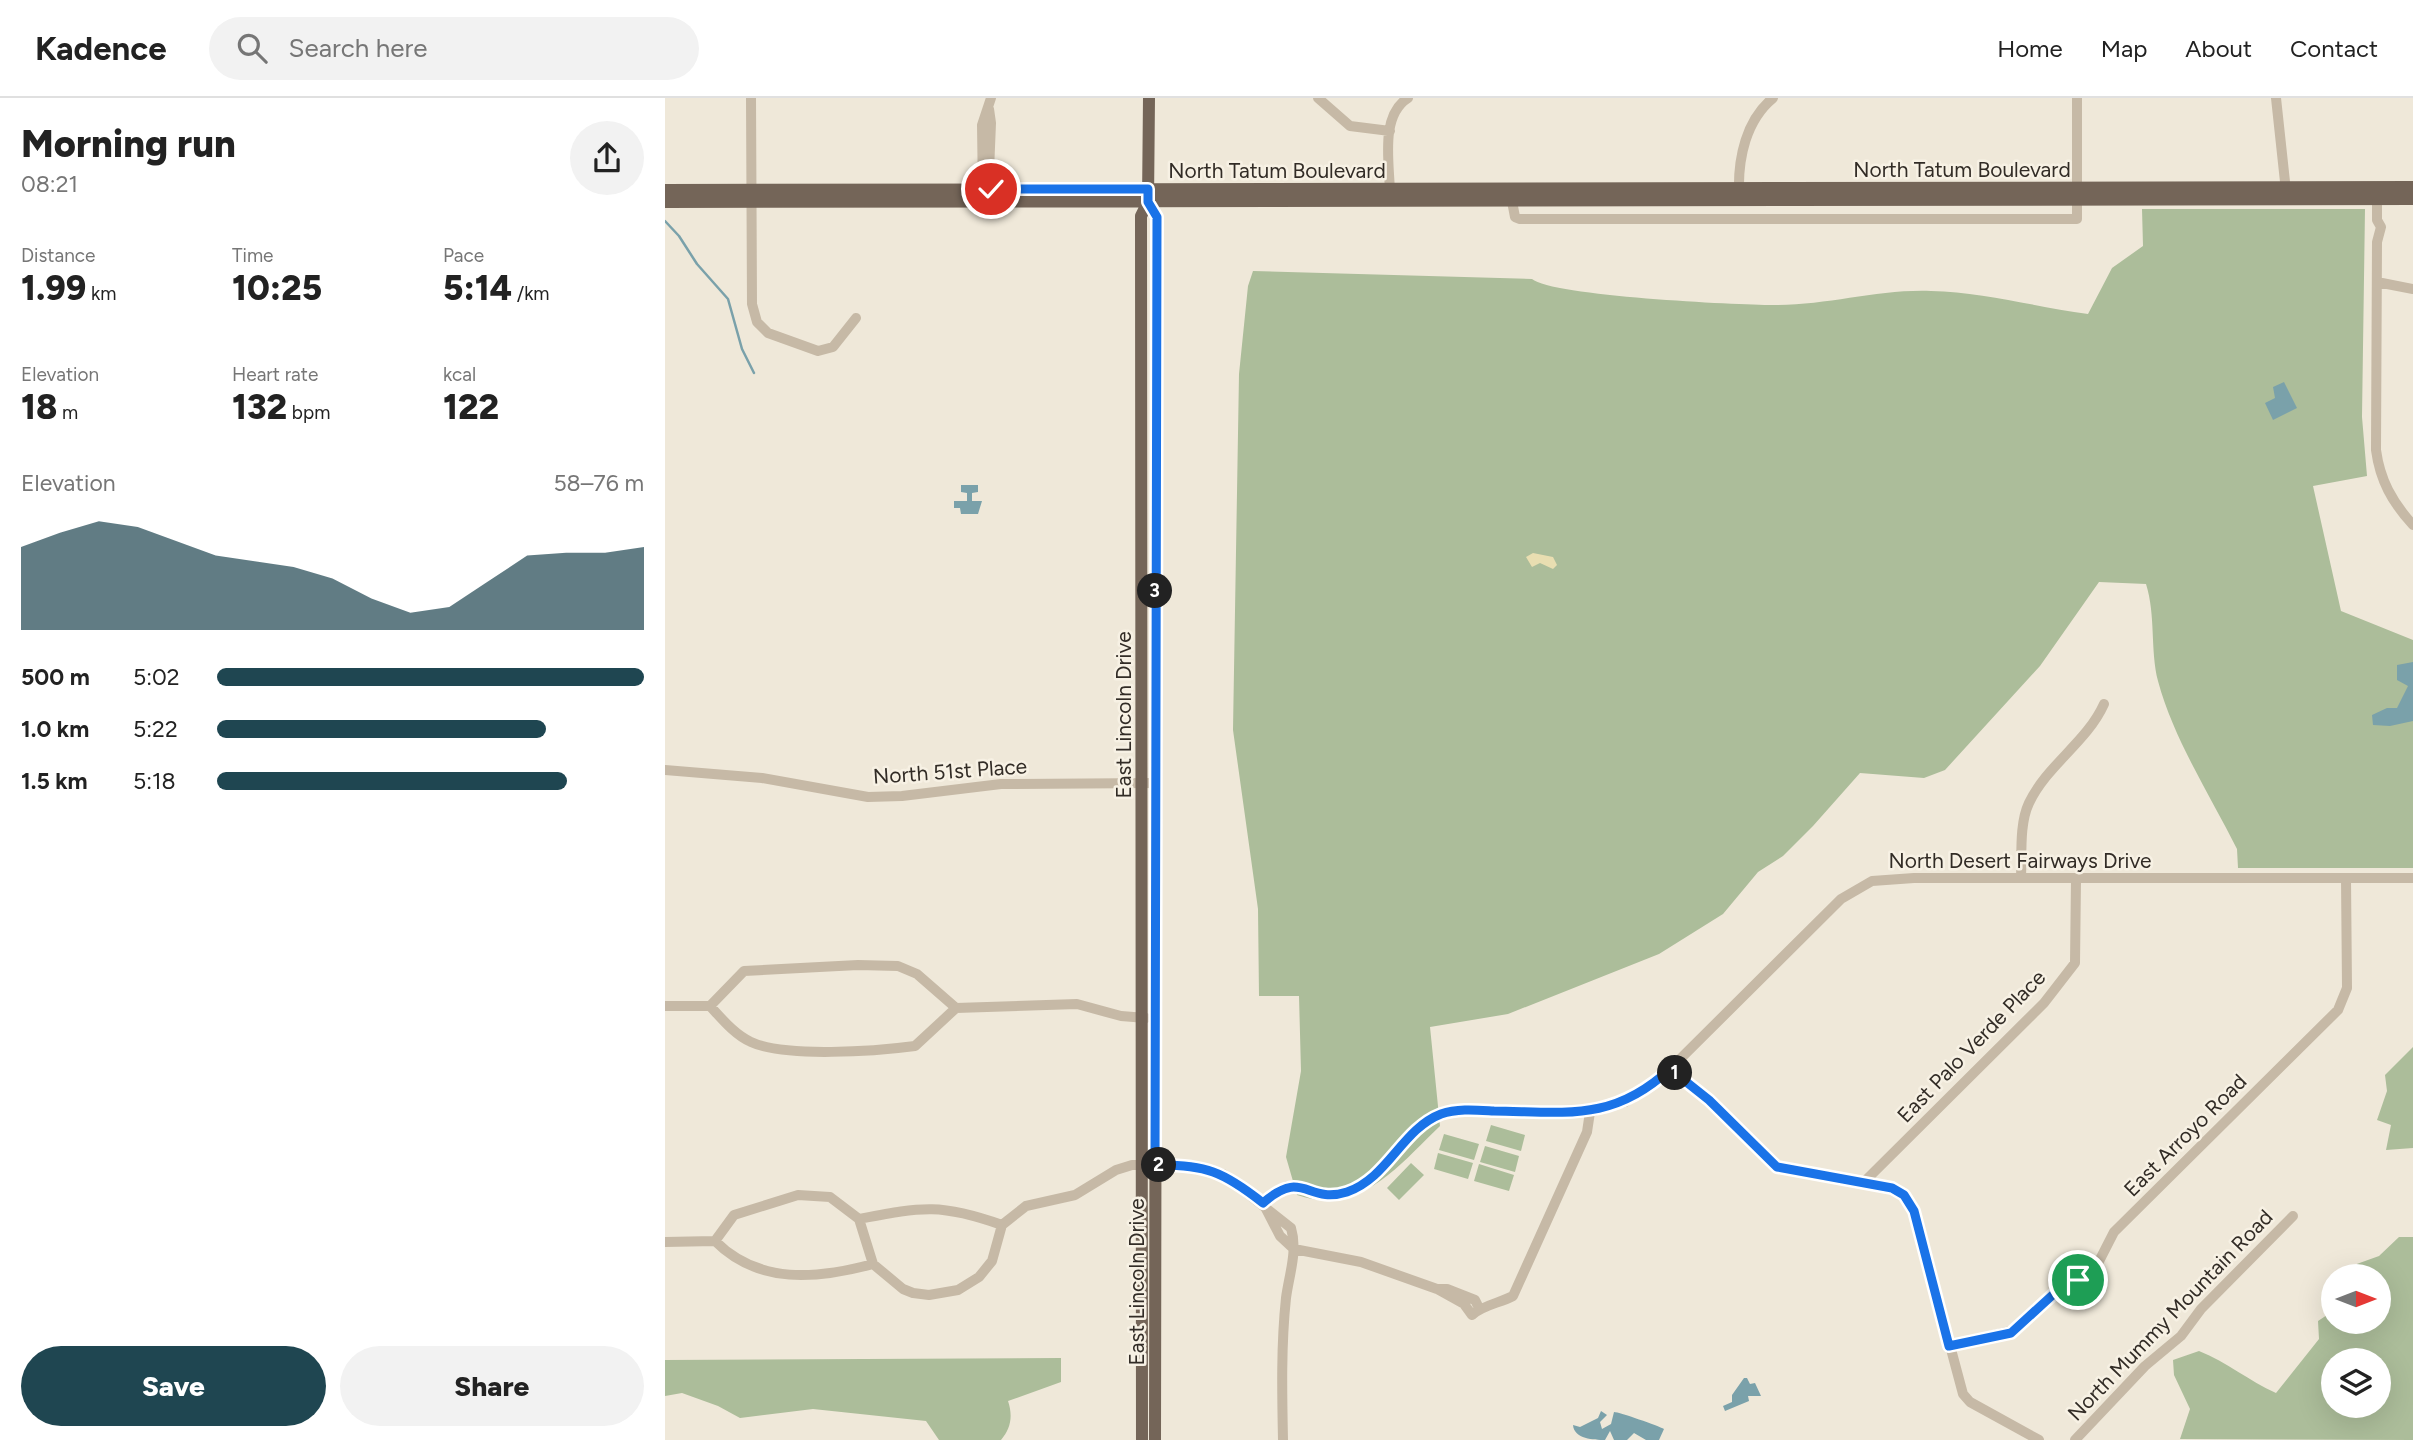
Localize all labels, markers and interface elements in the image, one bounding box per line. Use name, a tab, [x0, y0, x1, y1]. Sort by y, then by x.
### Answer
search box	[209, 17, 699, 80]
text: Kadence	[35, 29, 167, 68]
icon: search	[233, 29, 271, 67]
text: Search here	[289, 32, 427, 64]
text: Home	[1997, 34, 2063, 63]
text: Map	[2101, 34, 2147, 63]
text: About	[2185, 34, 2252, 63]
text: Contact	[2290, 34, 2378, 63]
text: Morning run	[21, 121, 236, 167]
button: share	[570, 121, 644, 195]
street label: North Tatum Boulevard	[1853, 157, 2071, 182]
street label: North Tatum Boulevard	[1168, 158, 1386, 183]
pin	[961, 159, 1021, 219]
text: 08:21	[21, 170, 78, 198]
icon: check	[972, 170, 1010, 208]
text: Distance	[21, 244, 95, 267]
text: Time	[232, 244, 273, 267]
text: Pace	[443, 244, 484, 267]
text: 1.99	[21, 267, 86, 309]
text: 10:25	[232, 267, 322, 309]
text: 5:14	[443, 267, 512, 309]
text: km	[86, 282, 116, 305]
text: /km	[512, 282, 550, 305]
text: Elevation	[21, 363, 99, 386]
text: Heart rate	[232, 363, 318, 386]
text: kcal	[443, 363, 476, 386]
text: 18	[21, 386, 57, 428]
text: 132	[232, 386, 287, 428]
text: 122	[443, 386, 499, 428]
text: m	[57, 401, 78, 424]
text: bpm	[287, 401, 330, 424]
text: Elevation	[21, 469, 116, 497]
text: 58–76 m	[553, 469, 644, 497]
pin: 3	[1137, 574, 1173, 608]
text: 3	[1149, 579, 1160, 602]
street label: East Lincoln Drive	[1111, 631, 1136, 799]
text: 500 m	[21, 663, 90, 691]
text: 5:02	[133, 663, 180, 691]
text: 1.0 km	[21, 715, 89, 743]
text: 5:22	[133, 715, 178, 743]
street label: North 51st Place	[872, 753, 1028, 789]
text: 1.5 km	[21, 767, 88, 795]
text: 5:18	[133, 767, 176, 795]
street label: North Desert Fairways Drive	[1888, 848, 2152, 873]
street label: East Palo Verde Place	[1892, 965, 2050, 1127]
pin: 1	[1657, 1056, 1693, 1090]
text: 1	[1670, 1061, 1679, 1084]
street label: East Arroyo Road	[2119, 1069, 2251, 1201]
pin: 2	[1141, 1148, 1177, 1182]
text: 2	[1153, 1153, 1164, 1176]
street label: East Lincoln Drive	[1124, 1198, 1149, 1366]
street label: North Mummy Mountain Road	[2062, 1204, 2278, 1426]
pin	[2048, 1250, 2108, 1310]
icon: arrive	[2059, 1261, 2097, 1299]
north arrow	[2321, 1264, 2391, 1334]
map controls	[2321, 1264, 2391, 1418]
button: Save	[21, 1346, 326, 1426]
button: Share	[340, 1346, 644, 1426]
button: layers	[2321, 1348, 2391, 1418]

